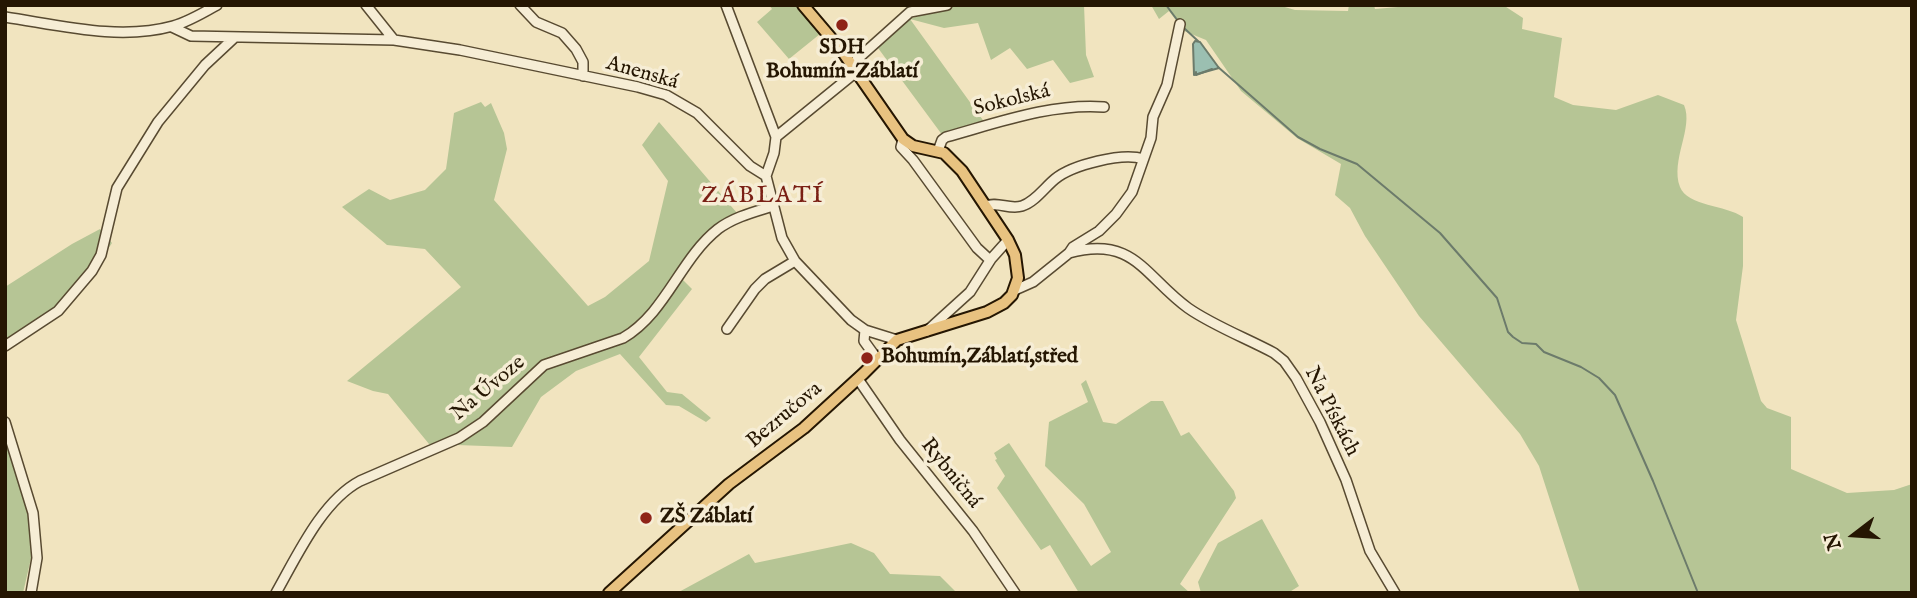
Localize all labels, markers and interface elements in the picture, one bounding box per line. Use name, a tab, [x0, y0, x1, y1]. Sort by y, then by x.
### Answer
marker: SDH Bohumín-Záblatí	[834, 17, 850, 33]
place label: SDH Bohumín-Záblatí	[766, 36, 918, 86]
street label: Anenská	[603, 52, 681, 96]
street label: Sokolská	[971, 79, 1053, 123]
district label: ZÁBLATÍ	[702, 183, 824, 211]
place label: Bohumín,Záblatí,střed	[881, 345, 1078, 371]
marker: Bohumín,Záblatí,střed	[859, 350, 875, 366]
street label: Na Úvoze	[447, 351, 531, 427]
street label: Na Pískách	[1298, 363, 1364, 461]
street label: Bezručova	[742, 377, 828, 455]
street label: Rybničná	[914, 434, 986, 514]
north arrow	[1819, 500, 1889, 570]
place label: ZŠ Záblatí	[660, 505, 753, 531]
marker: ZŠ Záblatí	[638, 510, 654, 526]
text: N	[1820, 530, 1848, 553]

